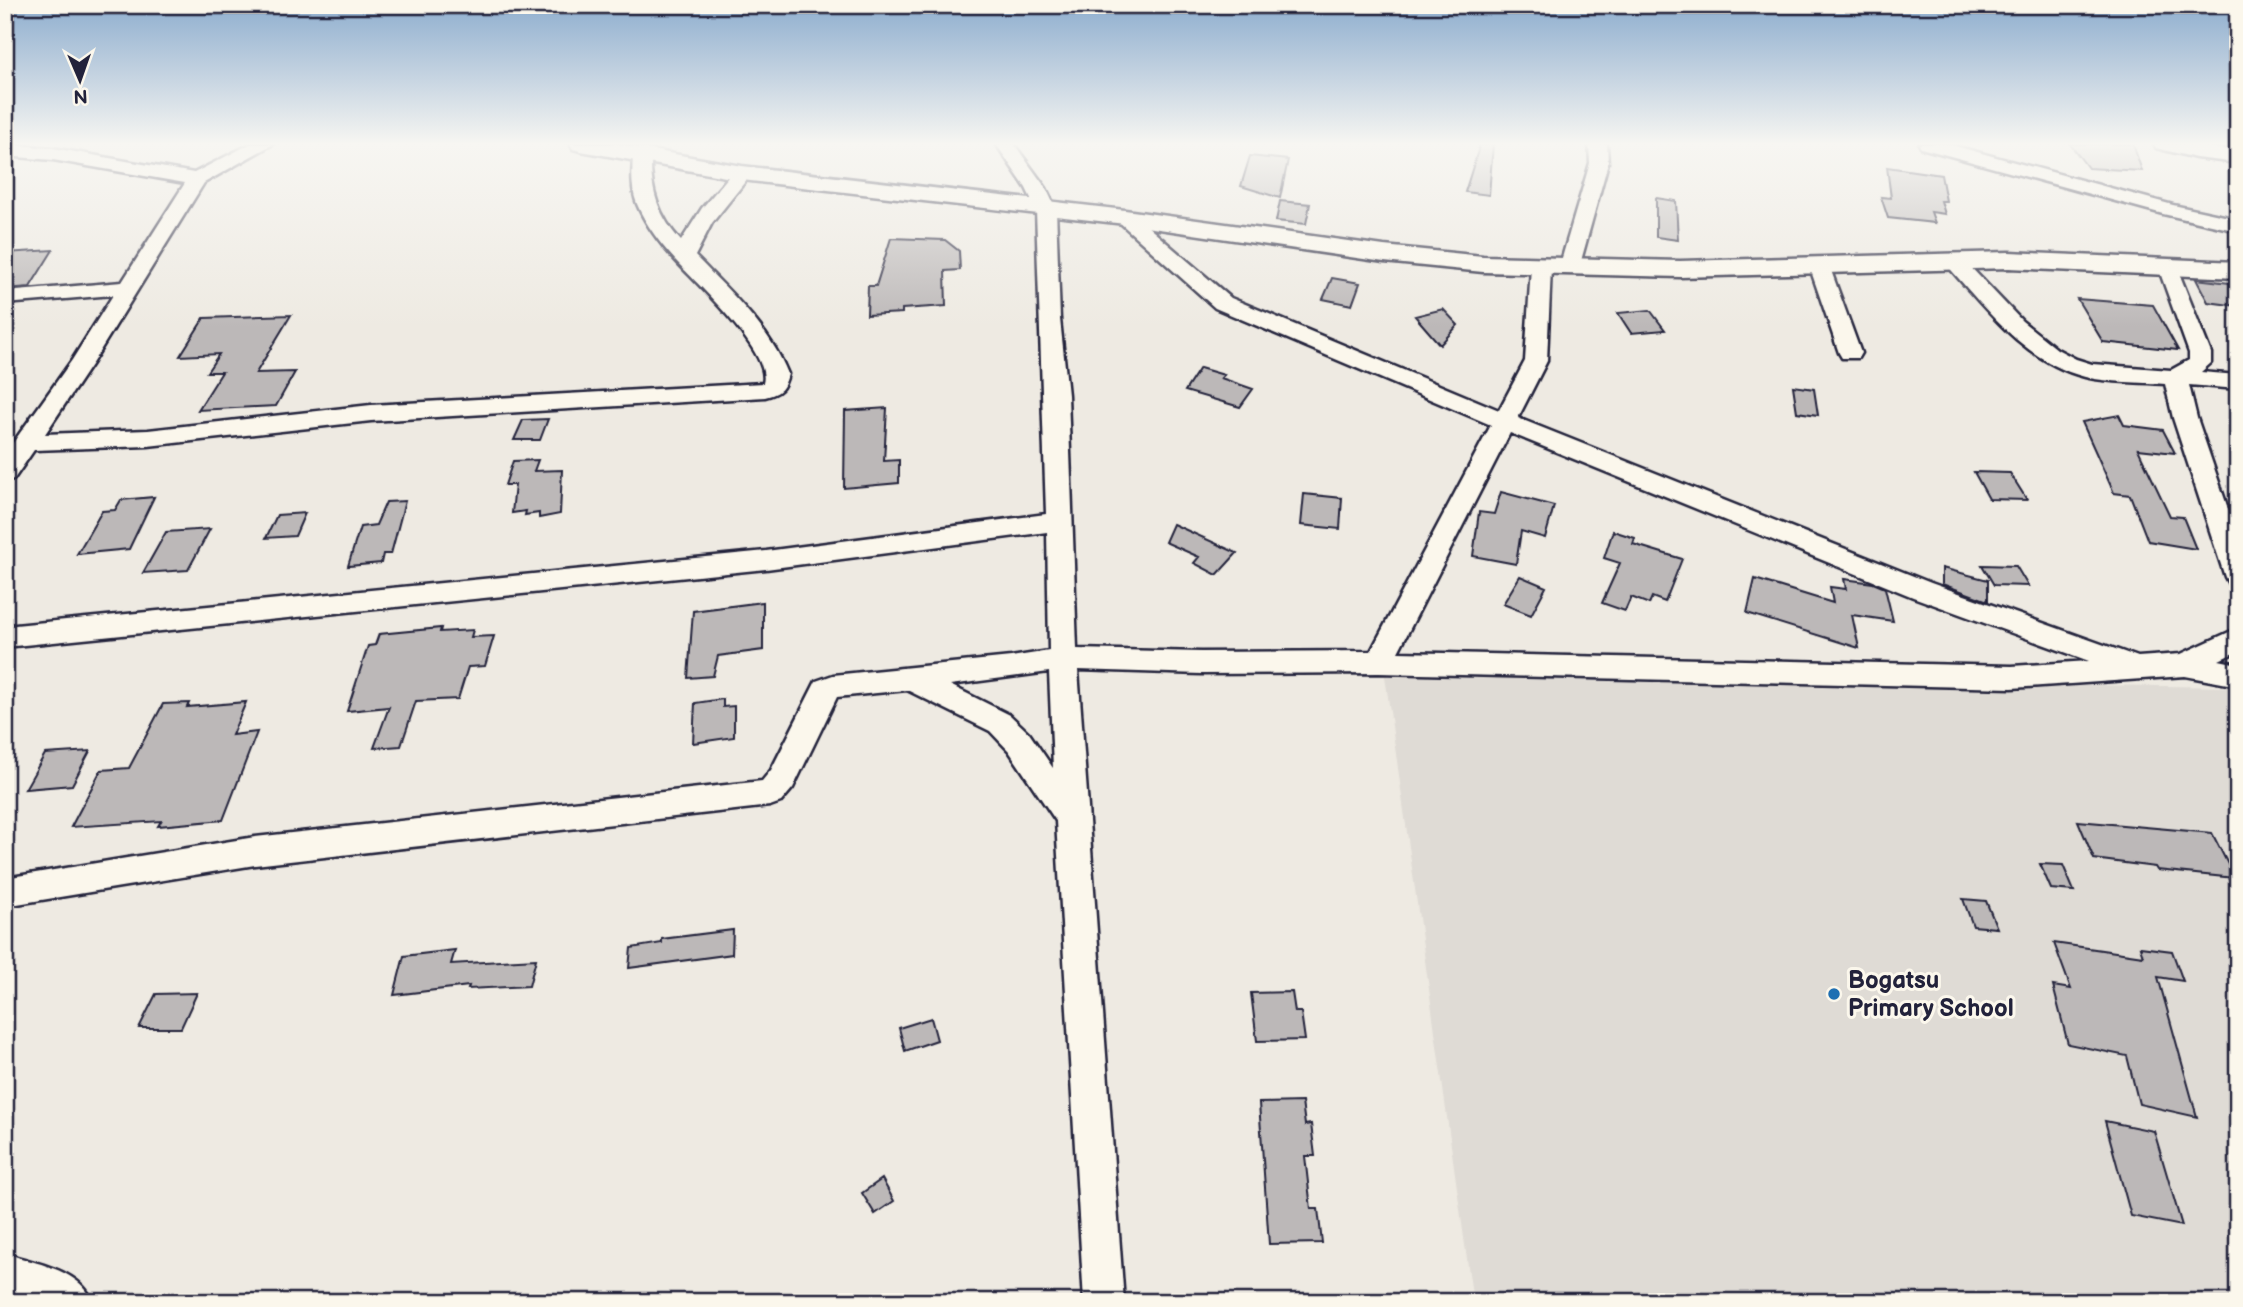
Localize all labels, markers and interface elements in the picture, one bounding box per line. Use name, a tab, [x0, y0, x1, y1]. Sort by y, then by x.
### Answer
north arrow	[46, 46, 116, 116]
text: N	[73, 84, 88, 107]
place label: Bogatsu Primary School	[1848, 966, 2014, 1023]
marker: Bogatsu Primary School	[1826, 986, 1842, 1002]

